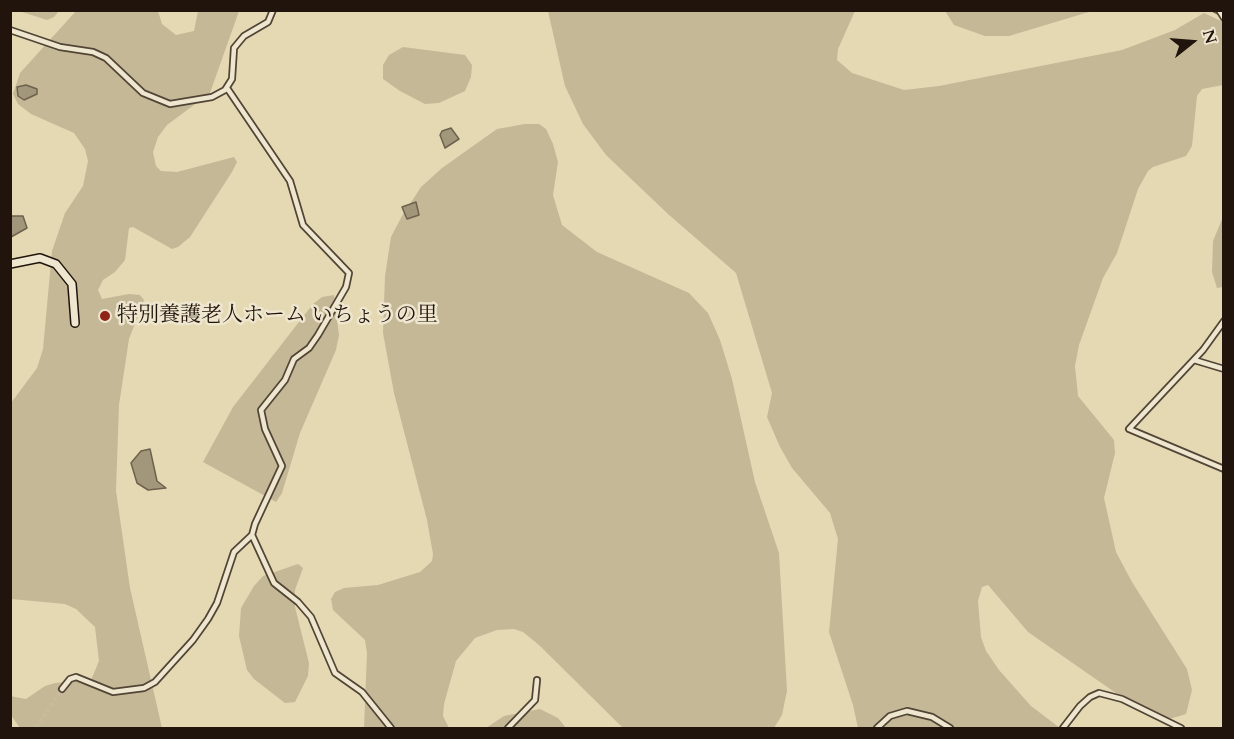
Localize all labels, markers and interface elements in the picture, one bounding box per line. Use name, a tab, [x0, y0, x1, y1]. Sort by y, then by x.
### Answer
north arrow	[1162, 12, 1222, 72]
text: N	[1197, 27, 1222, 47]
place label: 特別養護老人ホーム いちょうの里	[117, 303, 438, 329]
marker: 特別養護老人ホーム いちょうの里	[98, 309, 112, 323]

